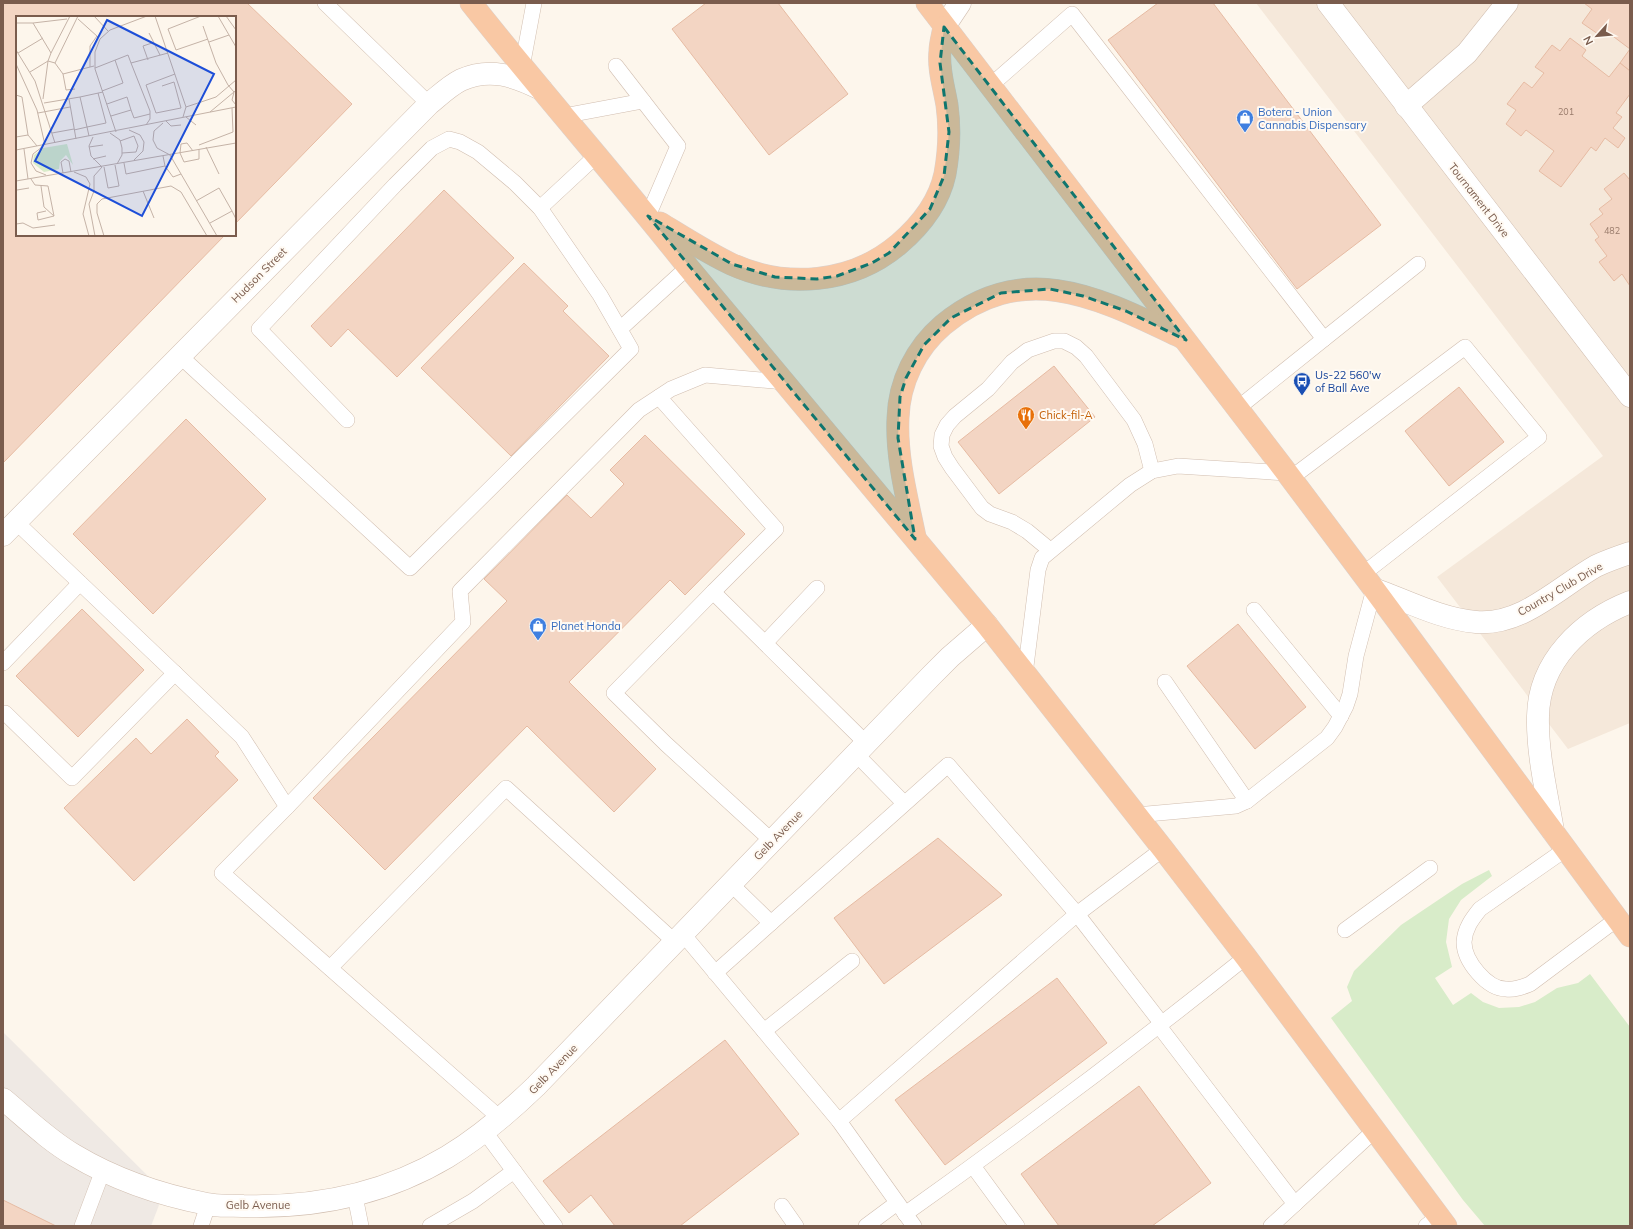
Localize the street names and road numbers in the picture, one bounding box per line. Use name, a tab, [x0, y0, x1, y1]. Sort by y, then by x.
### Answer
street label: Tournament Drive	[1446, 160, 1512, 240]
street label: Hudson Street	[228, 244, 290, 306]
street label: Country Club Drive	[1515, 559, 1605, 619]
street label: Gelb Avenue	[751, 807, 805, 863]
street label: Gelb Avenue	[526, 1041, 580, 1097]
street label: Gelb Avenue	[226, 1198, 290, 1212]

